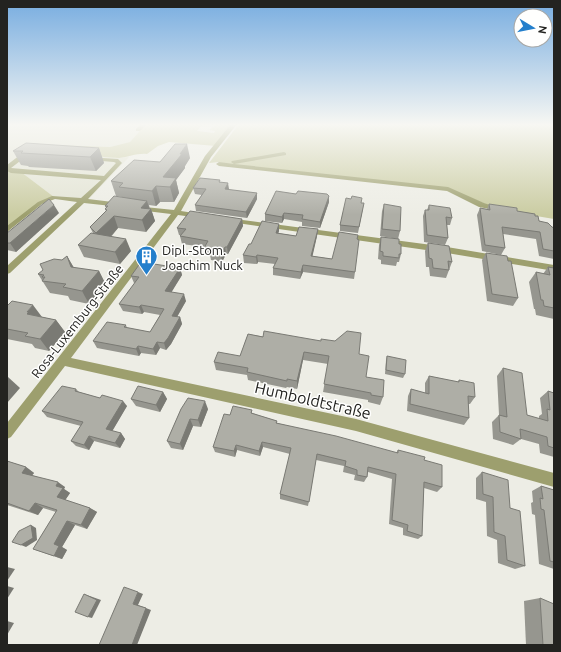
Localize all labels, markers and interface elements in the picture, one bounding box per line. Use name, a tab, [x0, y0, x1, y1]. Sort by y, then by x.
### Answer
north arrow	[513, 8, 553, 48]
text: N	[536, 25, 549, 35]
place label: Dipl.-Stom. Joachim Nuck	[162, 243, 243, 272]
building icon: Dipl.-Stom. Joachim Nuck	[134, 244, 160, 277]
street label: Rosa-Luxemburg-Straße	[28, 261, 126, 381]
street label: Humboldtstraße	[253, 378, 373, 422]

